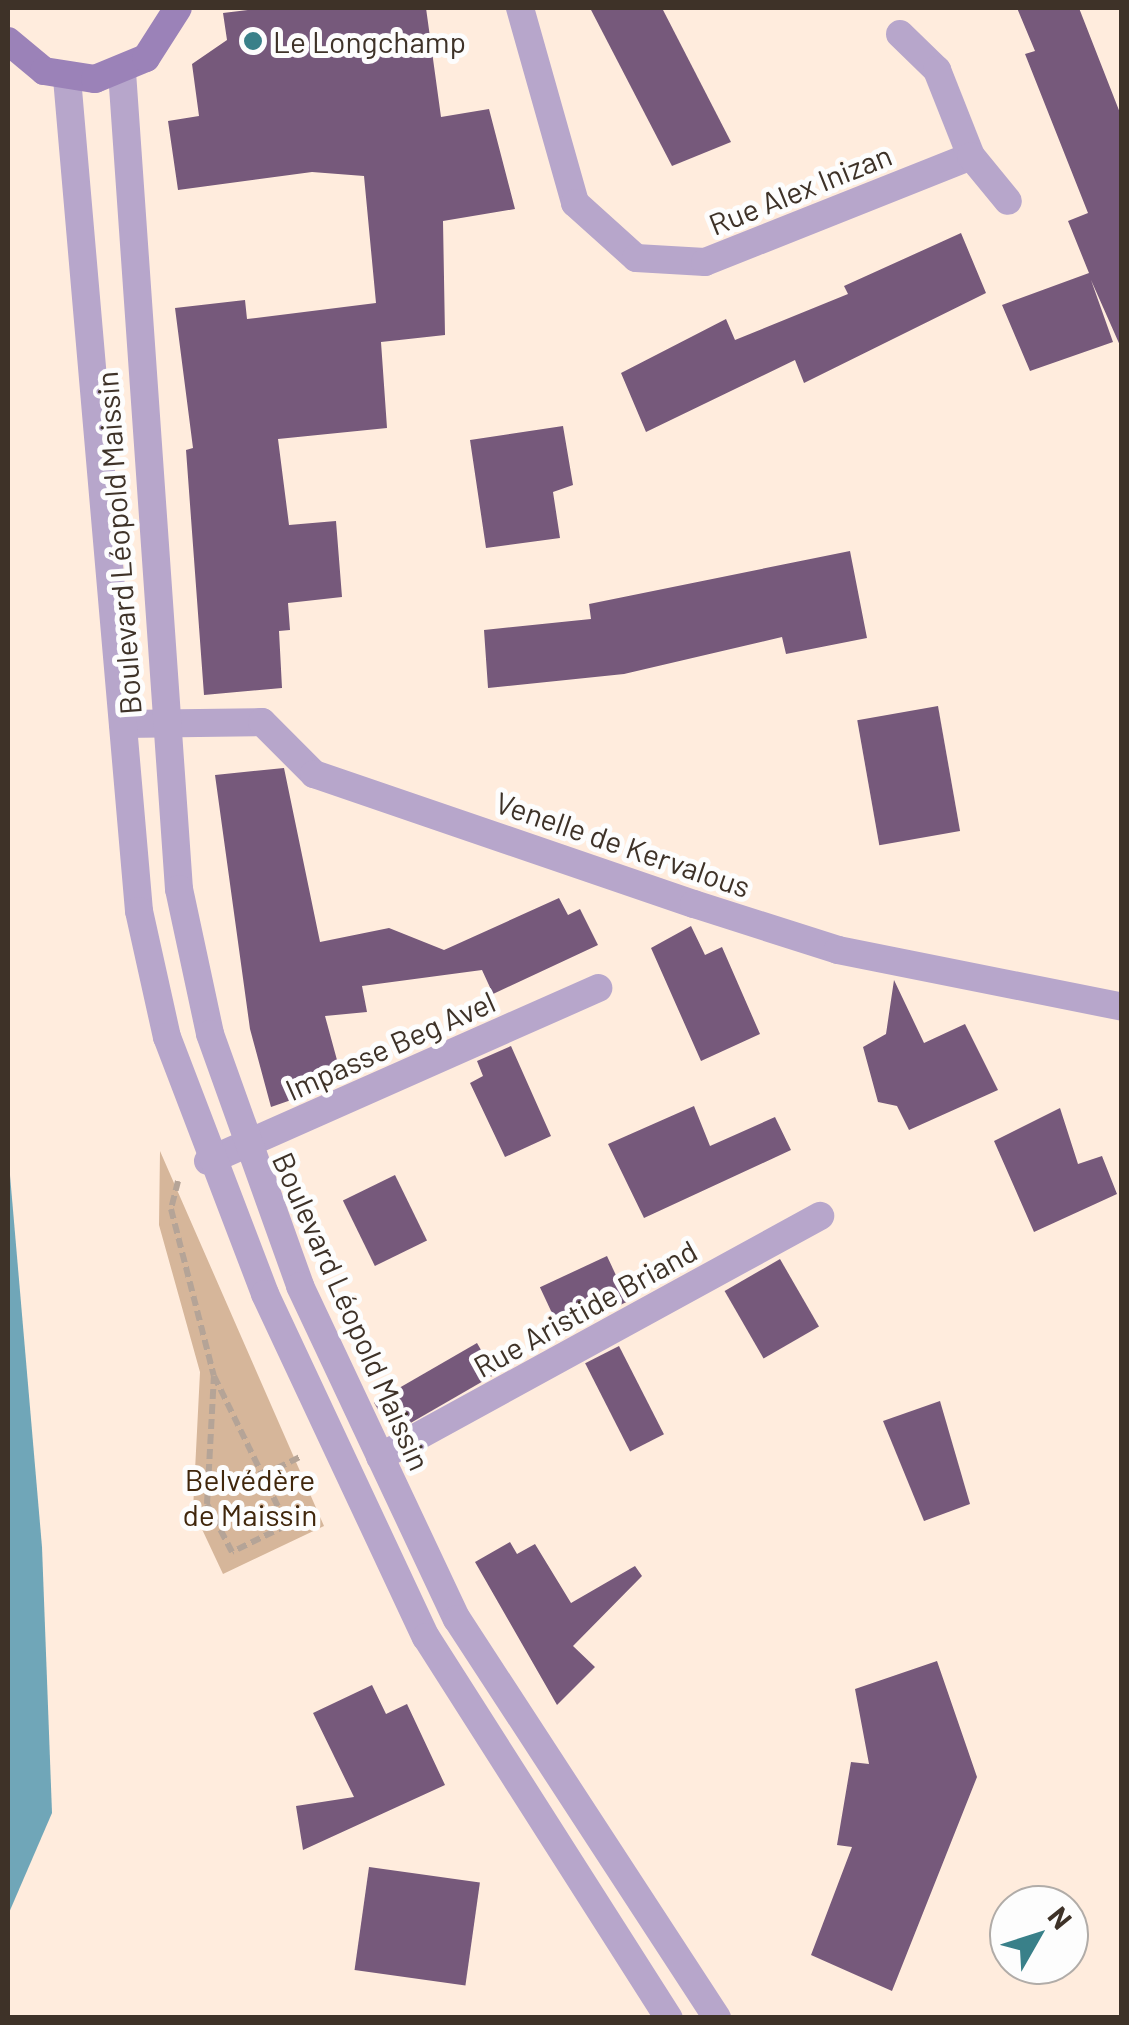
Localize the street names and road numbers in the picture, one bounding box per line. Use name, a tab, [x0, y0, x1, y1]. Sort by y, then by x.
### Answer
street label: Rue Alex Inizan	[703, 136, 897, 242]
street label: Boulevard Léopold Maissin	[88, 370, 148, 716]
street label: Venelle de Kervalous	[491, 784, 755, 904]
street label: Impasse Beg Avel	[280, 983, 500, 1107]
street label: Boulevard Léopold Maissin	[266, 1146, 438, 1476]
street label: Rue Aristide Briand	[467, 1232, 703, 1384]

